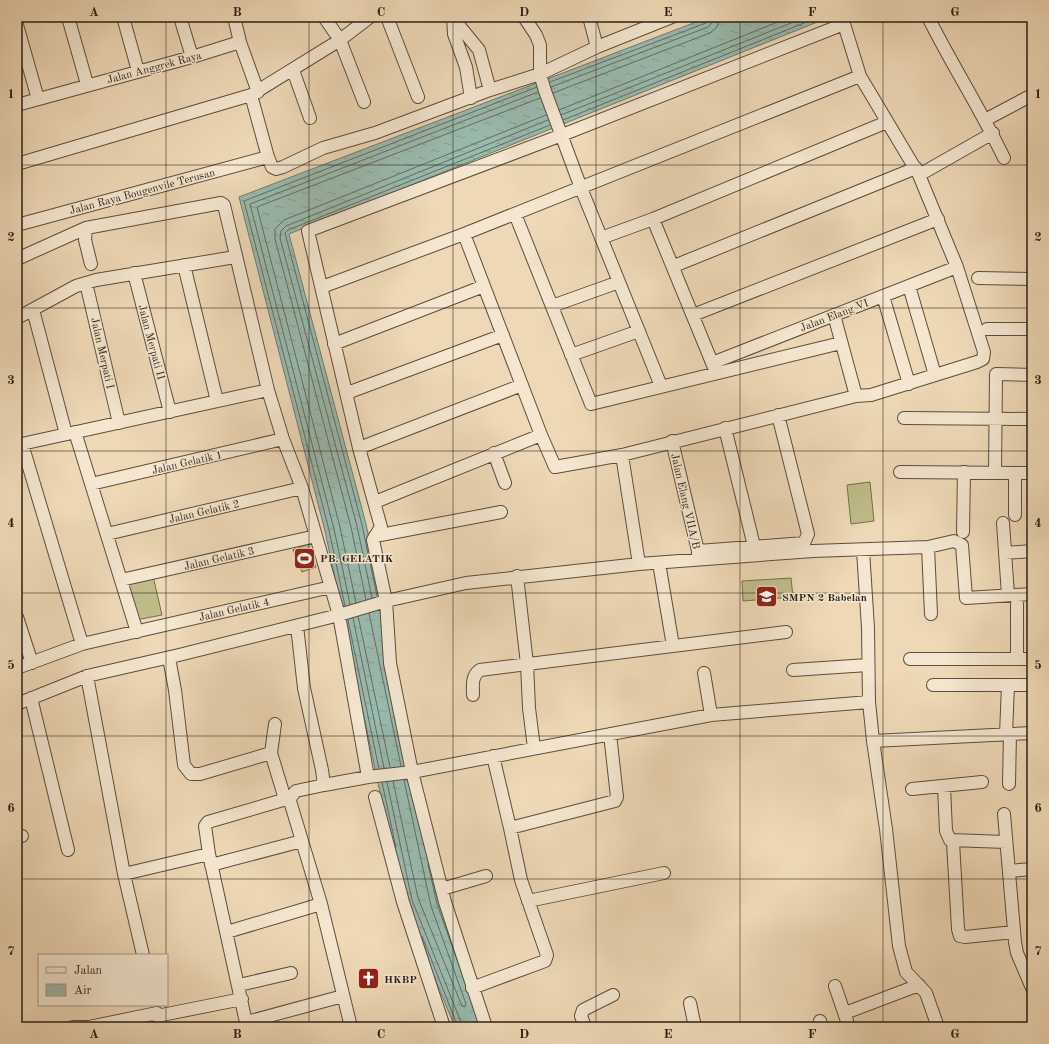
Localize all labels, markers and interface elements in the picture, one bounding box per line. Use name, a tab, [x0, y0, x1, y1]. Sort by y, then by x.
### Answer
text: A	[89, 6, 99, 19]
text: B	[232, 6, 242, 19]
text: C	[377, 6, 385, 19]
text: D	[519, 6, 529, 19]
text: E	[664, 6, 673, 19]
text: F	[808, 6, 817, 19]
text: G	[950, 6, 960, 19]
street label: Jalan Anggrek Raya	[106, 50, 203, 86]
text: 1	[7, 88, 15, 101]
text: 1	[1034, 88, 1042, 101]
street label: Jalan Raya Bougenvile Terusan	[68, 168, 216, 217]
text: 2	[7, 231, 15, 244]
text: 2	[1034, 231, 1042, 244]
street label: Jalan Elang VI	[799, 298, 870, 335]
street label: Jalan Merpati II	[135, 304, 166, 381]
street label: Jalan Merpati I	[88, 317, 115, 390]
text: 3	[7, 374, 15, 387]
text: 3	[1034, 374, 1042, 387]
street label: Jalan Gelatik 1	[151, 450, 224, 477]
street label: Jalan Elang VIIA/B	[668, 452, 701, 550]
street label: Jalan Gelatik 2	[168, 499, 241, 526]
text: 4	[7, 517, 15, 530]
text: 4	[1034, 517, 1042, 530]
sports icon: PB. GELATIK	[292, 545, 318, 571]
street label: Jalan Gelatik 3	[183, 546, 256, 573]
place label: PB. GELATIK	[320, 554, 394, 565]
school or university icon: SMPN 2 Babelan	[753, 584, 779, 610]
place label: SMPN 2 Babelan	[782, 593, 867, 604]
street label: Jalan Gelatik 4	[198, 597, 271, 624]
text: 5	[7, 659, 15, 672]
text: 5	[1034, 659, 1042, 672]
text: 6	[7, 802, 15, 815]
text: 6	[1034, 802, 1042, 815]
text: 7	[7, 945, 15, 958]
text: 7	[1034, 945, 1042, 958]
legend	[38, 954, 168, 1006]
text: Jalan	[74, 965, 103, 977]
church icon: HKBP	[355, 966, 381, 992]
place label: HKBP	[384, 975, 417, 986]
text: Air	[74, 985, 91, 997]
text: A	[89, 1028, 99, 1041]
text: B	[232, 1028, 242, 1041]
text: C	[377, 1028, 385, 1041]
text: D	[519, 1028, 529, 1041]
text: E	[664, 1028, 673, 1041]
text: F	[808, 1028, 817, 1041]
text: G	[950, 1028, 960, 1041]

